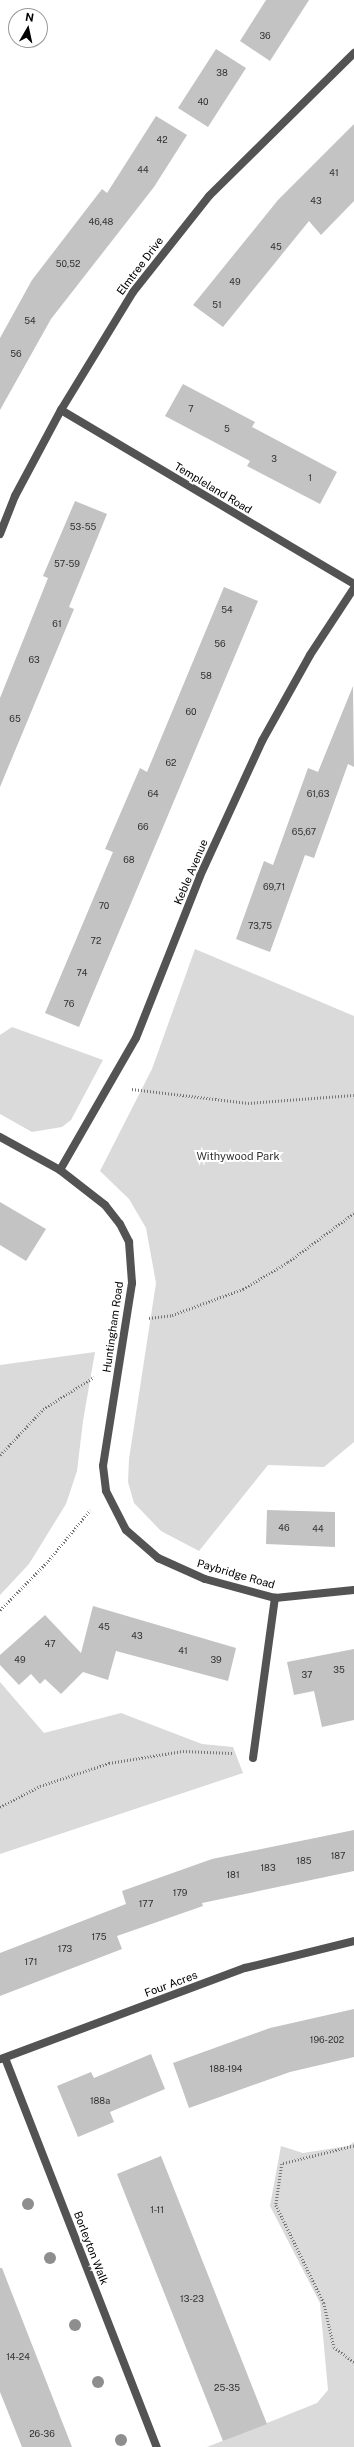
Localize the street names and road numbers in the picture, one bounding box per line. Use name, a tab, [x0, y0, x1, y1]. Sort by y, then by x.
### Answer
street label: Elmtree Drive	[114, 234, 166, 298]
street label: Templeland Road	[172, 460, 254, 516]
street label: Keble Avenue	[171, 837, 211, 907]
street label: Huntingham Road	[100, 1281, 126, 1373]
street label: Paybridge Road	[196, 1557, 276, 1591]
street label: Four Acres	[143, 1968, 199, 2000]
street label: Borleyton Walk	[71, 2209, 111, 2287]

